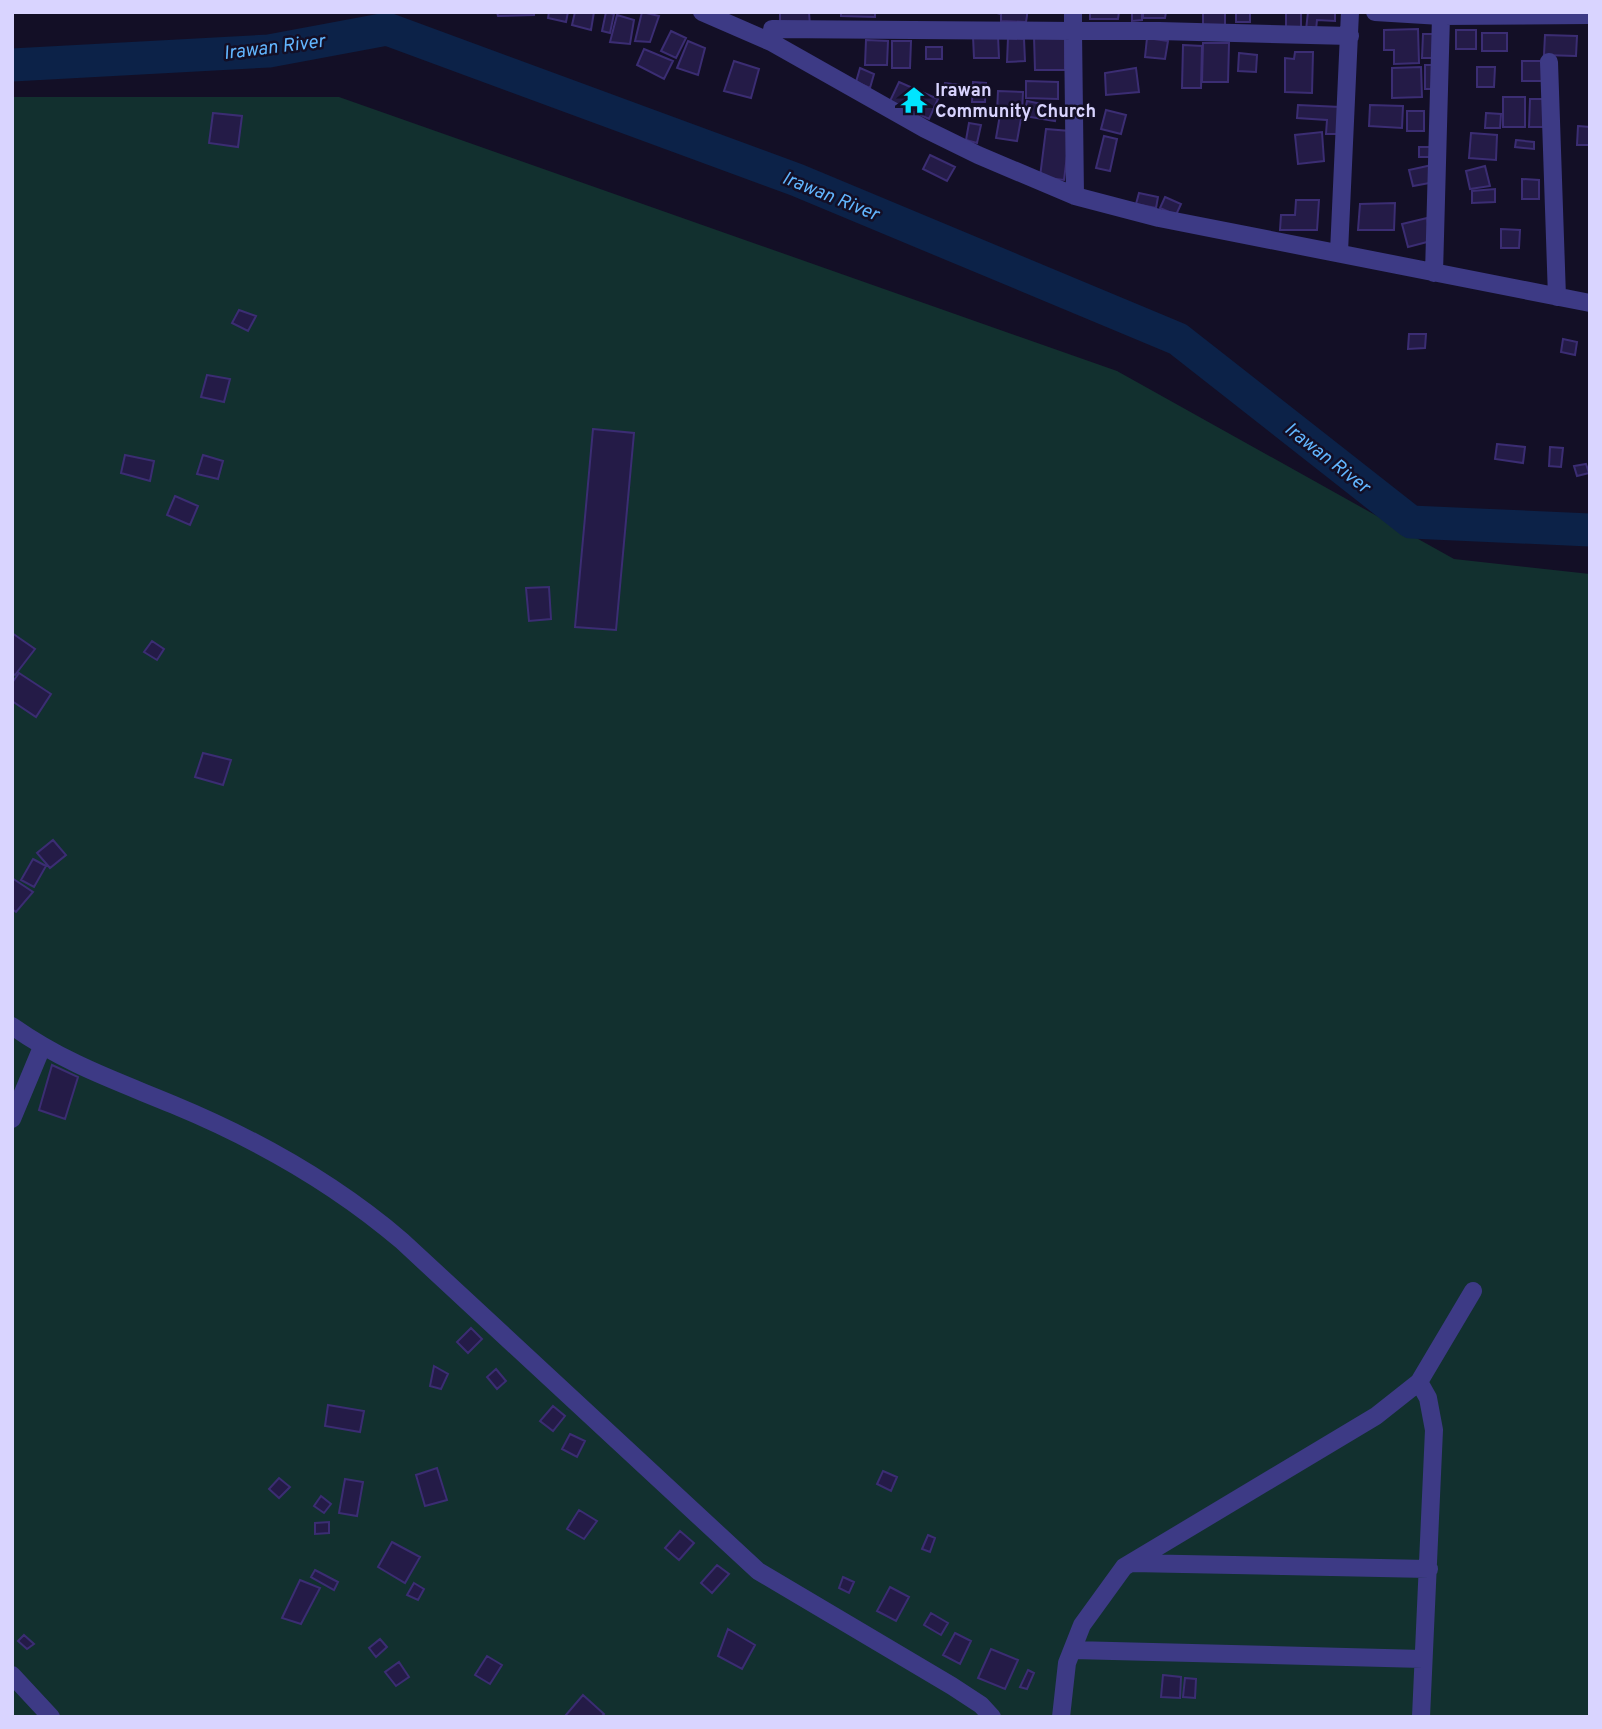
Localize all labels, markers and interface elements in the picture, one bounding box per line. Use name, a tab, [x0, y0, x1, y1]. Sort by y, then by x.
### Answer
water label: Irawan River	[222, 30, 328, 66]
place label: Irawan Community Church	[935, 80, 1096, 124]
temple icon: Irawan Community Church	[899, 85, 929, 115]
water label: Irawan River	[778, 167, 884, 228]
water label: Irawan River	[1279, 418, 1376, 501]

